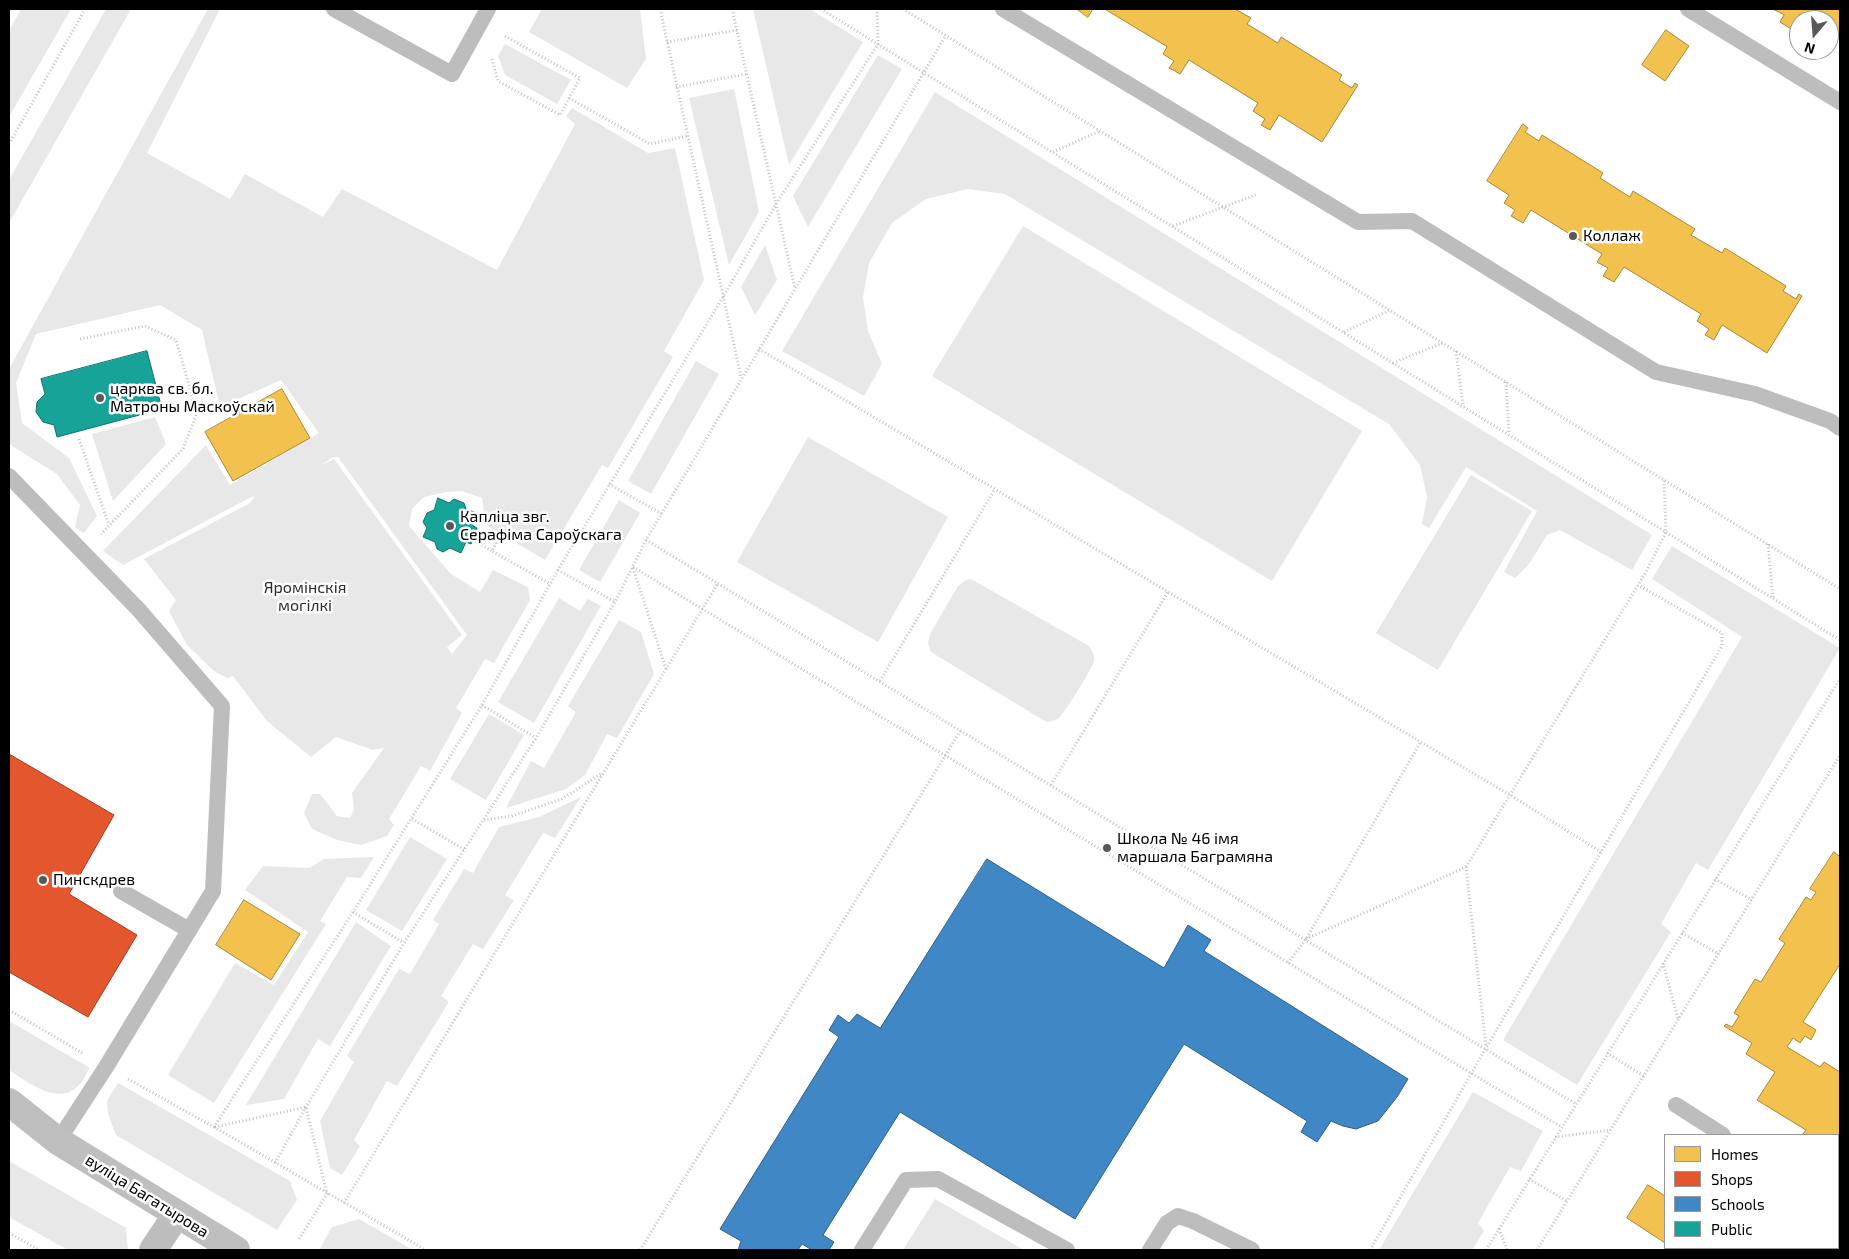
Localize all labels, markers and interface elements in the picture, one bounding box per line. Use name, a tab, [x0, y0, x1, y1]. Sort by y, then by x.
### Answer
north arrow	[1789, 10, 1839, 60]
text: N	[1802, 39, 1817, 58]
place label: Коллаж	[1583, 226, 1641, 246]
marker: Коллаж	[1567, 230, 1579, 242]
place label: царква св. бл. Матроны Маскоўскай	[110, 379, 275, 417]
marker: царква св. бл. Матроны Маскоўскай	[94, 392, 106, 404]
place label: Капліца звг. Серафіма Сароўскага	[460, 507, 622, 545]
marker: Капліца звг. Серафіма Сароўскага	[444, 520, 456, 532]
park label: Яромінскія могілкі	[264, 578, 346, 616]
place label: Школа № 46 імя маршала Баграмяна	[1117, 829, 1273, 867]
marker: Школа № 46 імя маршала Баграмяна	[1101, 842, 1113, 854]
place label: Пинскдрев	[53, 870, 135, 890]
marker: Пинскдрев	[37, 874, 49, 886]
legend	[1664, 1134, 1839, 1249]
text: Homes	[1711, 1145, 1758, 1163]
street label: вуліца Багатырова	[82, 1150, 212, 1242]
text: Shops	[1711, 1170, 1753, 1188]
text: Schools	[1711, 1195, 1765, 1213]
text: Public	[1711, 1220, 1752, 1238]

